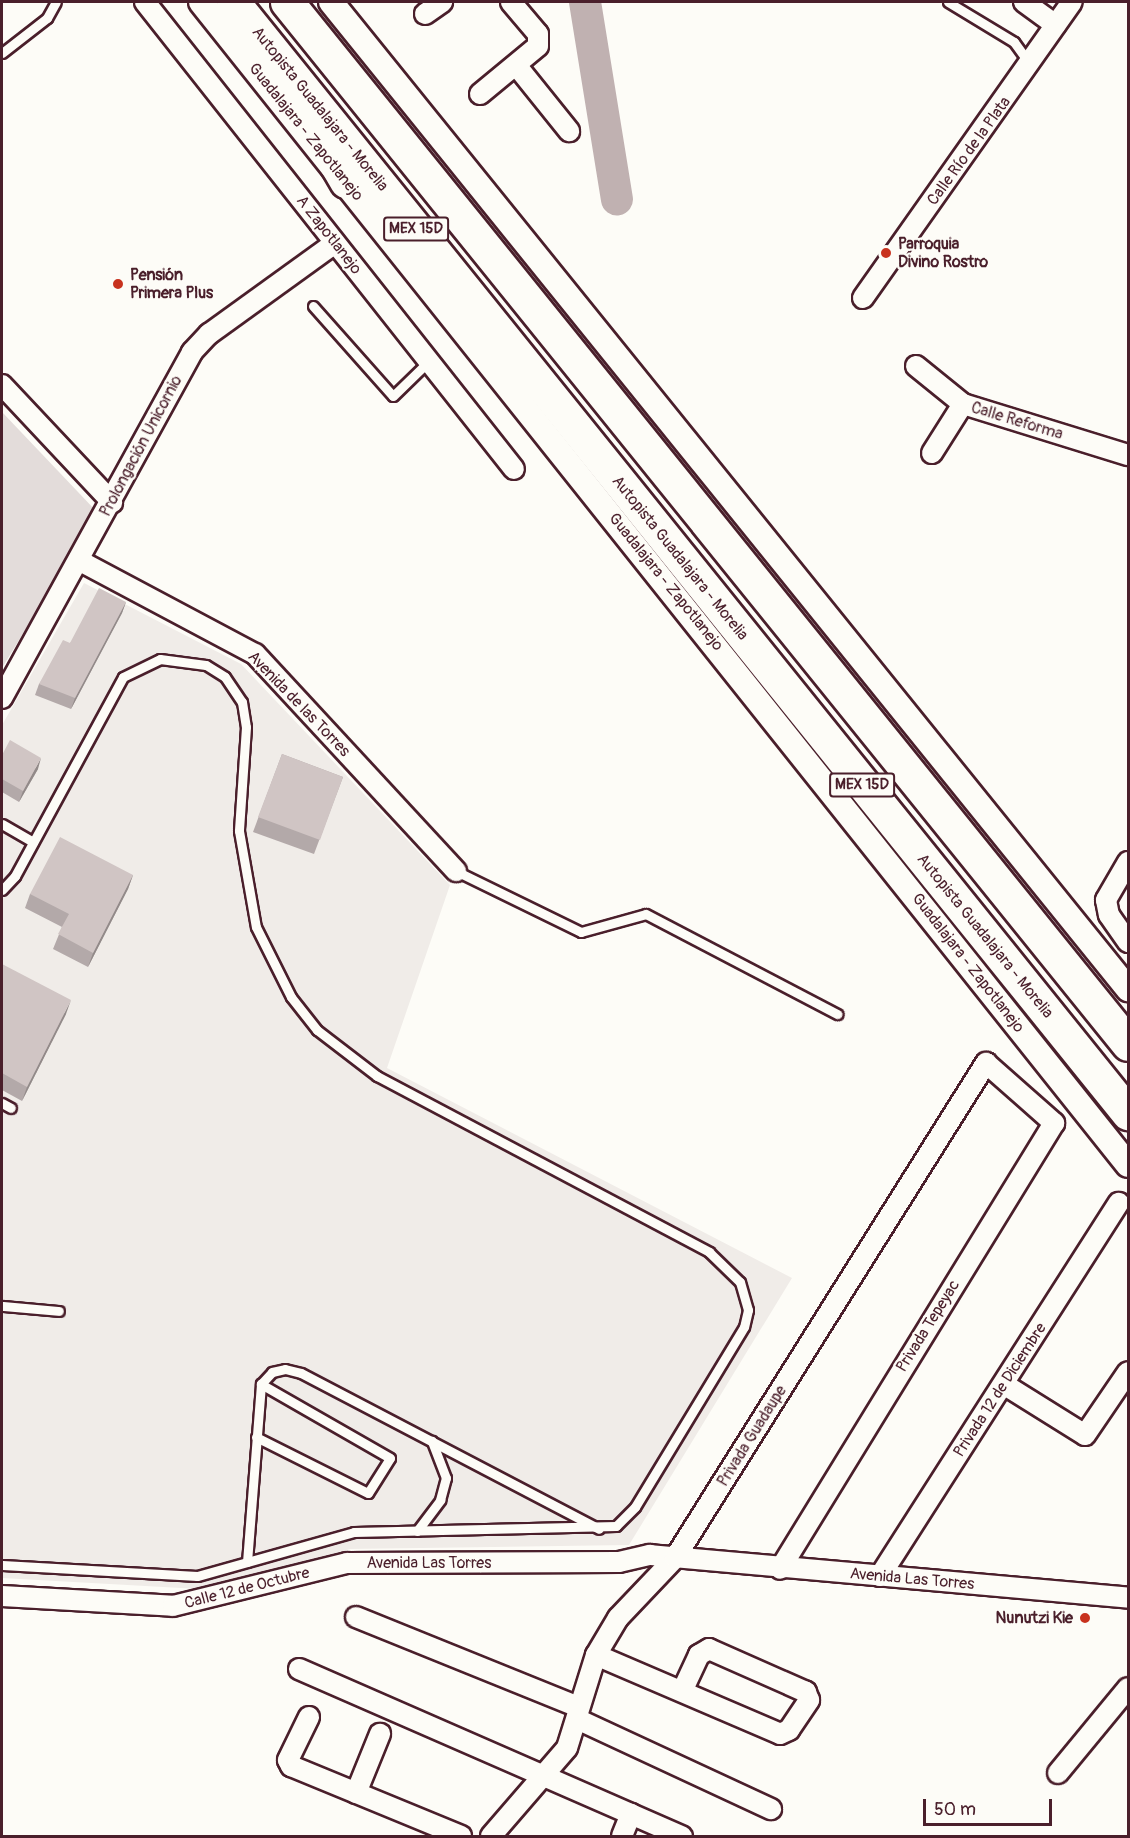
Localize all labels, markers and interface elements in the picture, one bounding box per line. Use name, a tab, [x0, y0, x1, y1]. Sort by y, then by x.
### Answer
street label: Autopista Guadalajara - Morelia	[248, 23, 392, 195]
street label: Guadalajara - Zapotlanejo	[245, 59, 367, 205]
street label: Calle Río de la Plata	[923, 93, 1015, 209]
street label: A Zapotlanejo	[292, 192, 366, 278]
road number: MEX 15D	[383, 217, 449, 241]
place label: Parroquia Divino Rostro	[898, 234, 988, 272]
marker: Parroquia Divino Rostro	[879, 246, 893, 260]
place label: Pensión Primera Plus	[130, 265, 213, 303]
marker: Pensión Primera Plus	[111, 277, 125, 291]
street label: Prolongación Unicornio	[96, 372, 186, 520]
street label: Calle Reforma	[969, 398, 1065, 444]
street label: Autopista Guadalajara - Morelia	[608, 472, 752, 644]
street label: Guadalajara - Zapotlanejo	[605, 509, 727, 655]
street label: Avenida de las Torres	[244, 647, 354, 761]
road number: MEX 15D	[829, 773, 895, 797]
street label: Autopista Guadalajara - Morelia	[913, 850, 1057, 1022]
street label: Guadalajara - Zapotlanejo	[908, 889, 1028, 1037]
street label: Privada Tepeyac	[892, 1277, 964, 1375]
street label: Privada 12 de Diciembre	[949, 1319, 1051, 1461]
street label: Privada Guadaupe	[713, 1382, 791, 1490]
street label: Avenida Las Torres	[367, 1553, 491, 1573]
street label: Calle 12 de Octubre	[182, 1563, 312, 1613]
street label: Avenida Las Torres	[849, 1564, 975, 1594]
place label: Nunutzi Kie	[996, 1608, 1073, 1628]
marker: Nunutzi Kie	[1078, 1611, 1092, 1625]
scale bar	[926, 1787, 1055, 1825]
text: 50 m	[934, 1798, 976, 1821]

